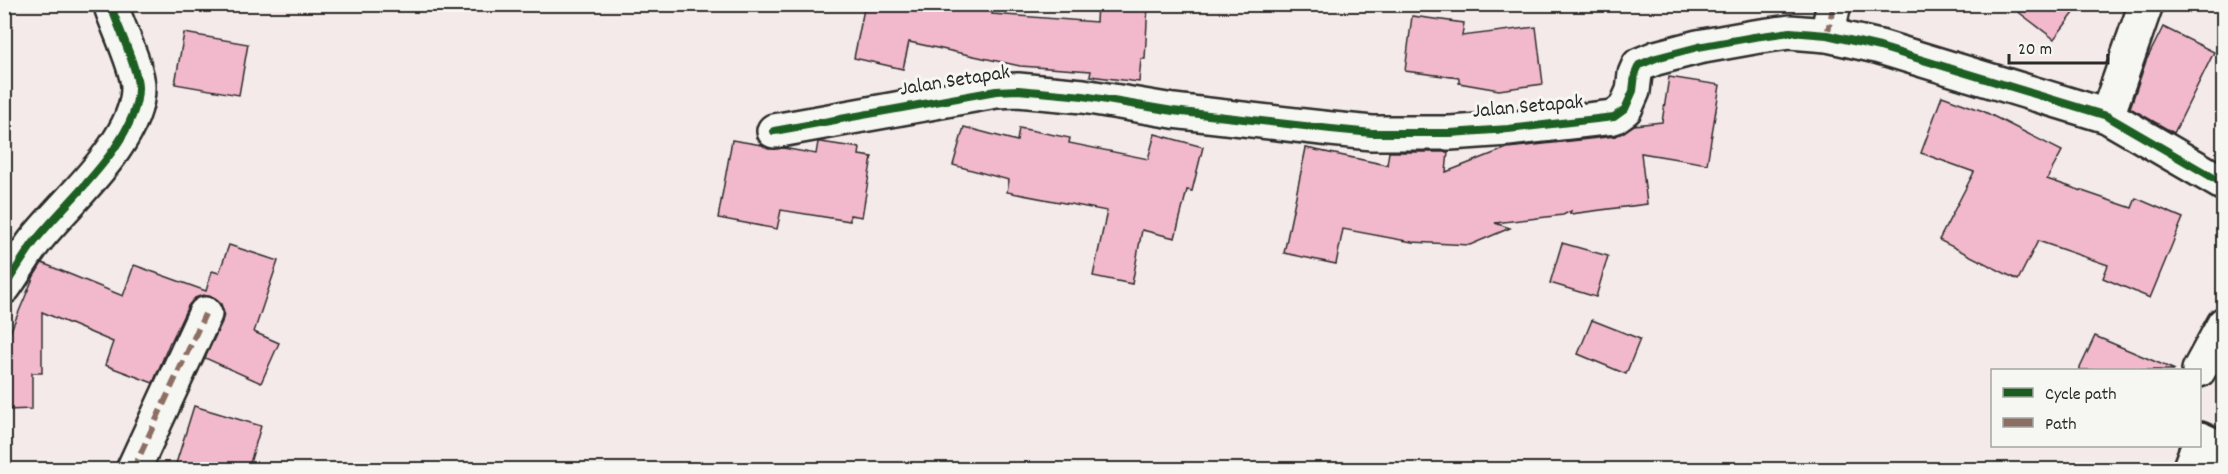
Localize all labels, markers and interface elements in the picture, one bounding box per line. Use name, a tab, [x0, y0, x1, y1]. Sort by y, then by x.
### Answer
scale bar	[2009, 27, 2108, 65]
text: 20 m	[2018, 38, 2052, 63]
street label: Jalan Setapak	[898, 58, 1012, 106]
street label: Jalan Setapak	[1471, 88, 1585, 128]
legend	[1991, 369, 2201, 447]
text: Cycle path	[2045, 383, 2116, 408]
text: Path	[2045, 413, 2077, 438]

